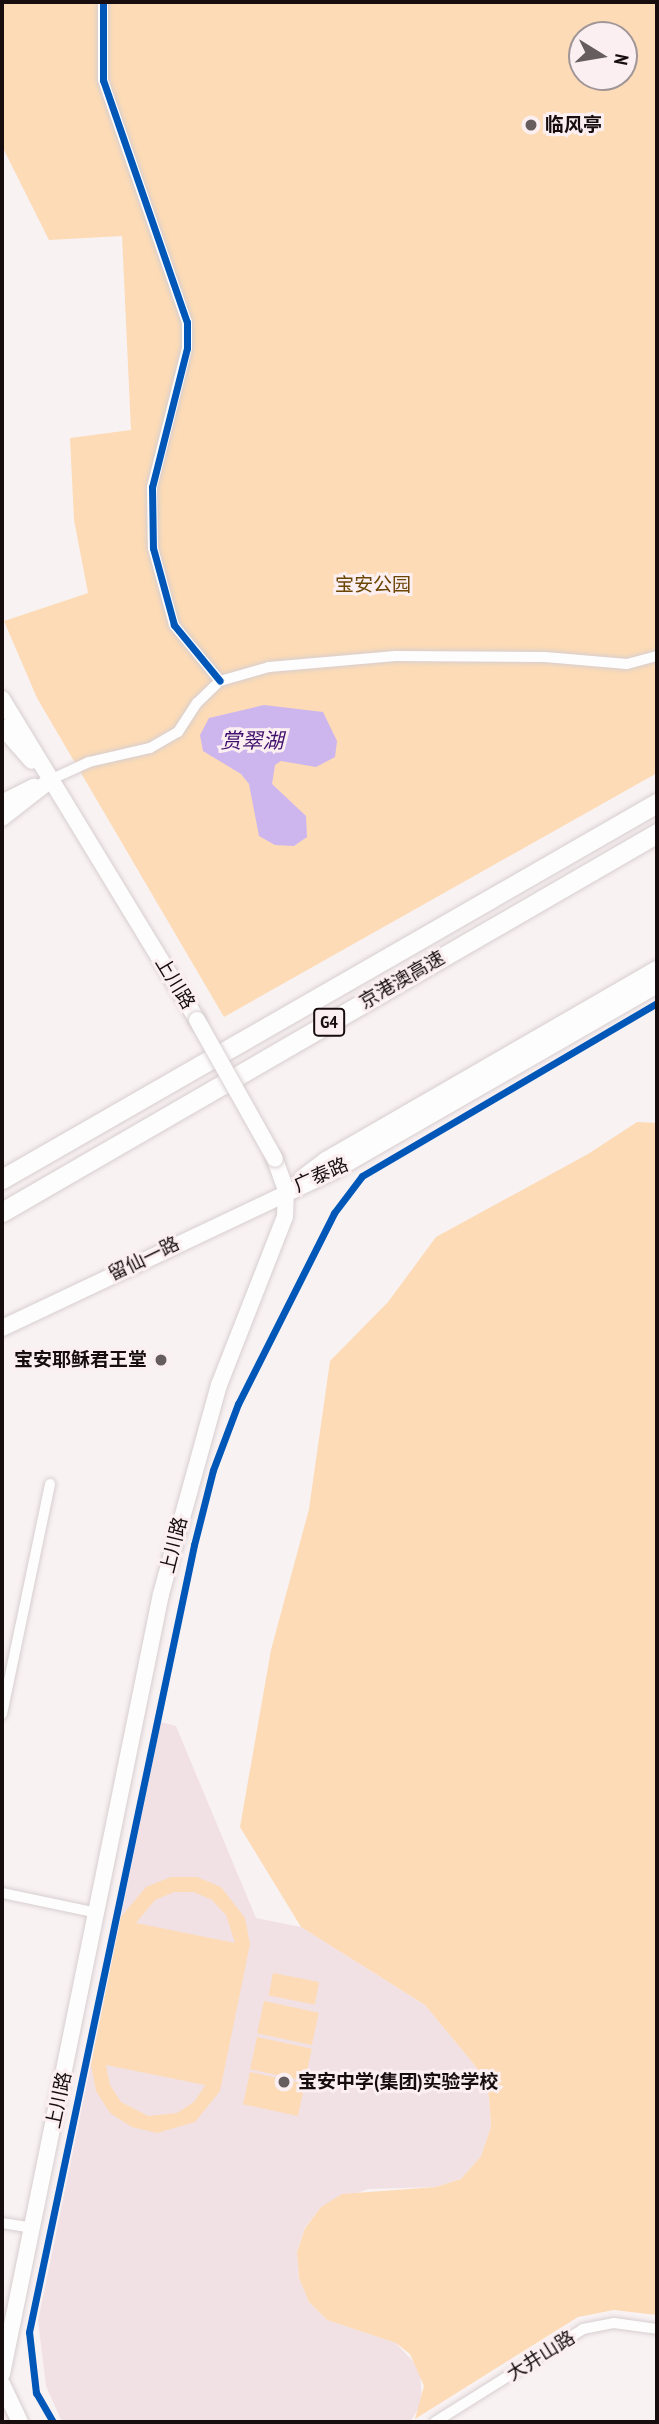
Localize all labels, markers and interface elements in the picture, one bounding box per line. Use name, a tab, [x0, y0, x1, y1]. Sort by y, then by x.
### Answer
north arrow	[568, 21, 638, 91]
text: N	[609, 52, 634, 67]
place label: 临风亭	[545, 114, 602, 136]
marker: 临风亭	[523, 117, 539, 133]
park label: 宝安公园	[335, 574, 411, 596]
water label: 赏翠湖	[221, 728, 283, 754]
street label: 京港澳高速	[355, 946, 449, 1014]
street label: 上川路	[151, 953, 199, 1013]
road number: G4	[312, 1007, 346, 1036]
street label: 广泰路	[290, 1153, 352, 1197]
street label: 留仙一路	[105, 1232, 183, 1286]
place label: 宝安耶稣君王堂	[14, 1349, 147, 1371]
marker: 宝安耶稣君王堂	[153, 1352, 169, 1368]
street label: 上川路	[156, 1515, 192, 1575]
street label: 上川路	[42, 2070, 76, 2130]
place label: 宝安中学(集团)实验学校	[298, 2071, 499, 2093]
marker: 宝安中学(集团)实验学校	[276, 2074, 292, 2090]
street label: 大井山路	[503, 2326, 579, 2386]

